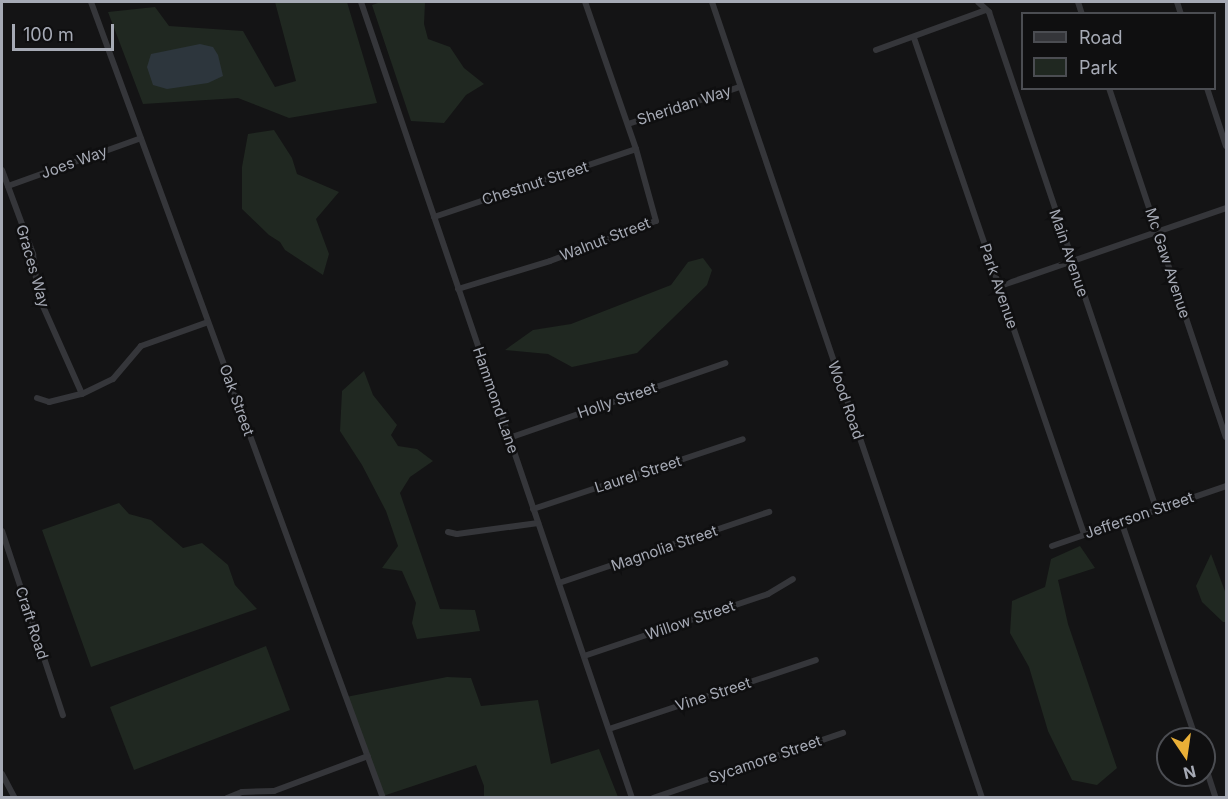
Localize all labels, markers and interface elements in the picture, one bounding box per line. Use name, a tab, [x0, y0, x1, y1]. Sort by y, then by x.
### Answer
scale bar	[15, 12, 117, 50]
legend	[1021, 12, 1216, 90]
text: 100 m	[23, 24, 74, 45]
text: Road	[1079, 27, 1122, 48]
text: Park	[1079, 57, 1118, 78]
street label: Sheridan Way	[635, 81, 733, 129]
street label: Joes Way	[38, 142, 110, 182]
street label: Chestnut Street	[480, 157, 590, 209]
street label: Mc Gaw Avenue	[1142, 205, 1194, 321]
street label: Main Avenue	[1046, 207, 1092, 299]
street label: Walnut Street	[557, 214, 653, 264]
street label: Graces Way	[13, 222, 53, 310]
street label: Park Avenue	[976, 241, 1022, 331]
street label: Hammond Lane	[469, 344, 523, 456]
street label: Wood Road	[824, 358, 868, 442]
street label: Oak Street	[216, 362, 258, 438]
street label: Holly Street	[575, 378, 659, 422]
street label: Laurel Street	[592, 452, 684, 496]
street label: Jefferson Street	[1082, 488, 1196, 542]
street label: Magnolia Street	[608, 521, 720, 575]
street label: Craft Road	[12, 584, 52, 662]
street label: Willow Street	[643, 596, 737, 644]
street label: Vine Street	[673, 673, 753, 715]
north arrow	[1156, 727, 1216, 787]
street label: Sycamore Street	[706, 731, 824, 787]
text: N	[1181, 761, 1198, 784]

